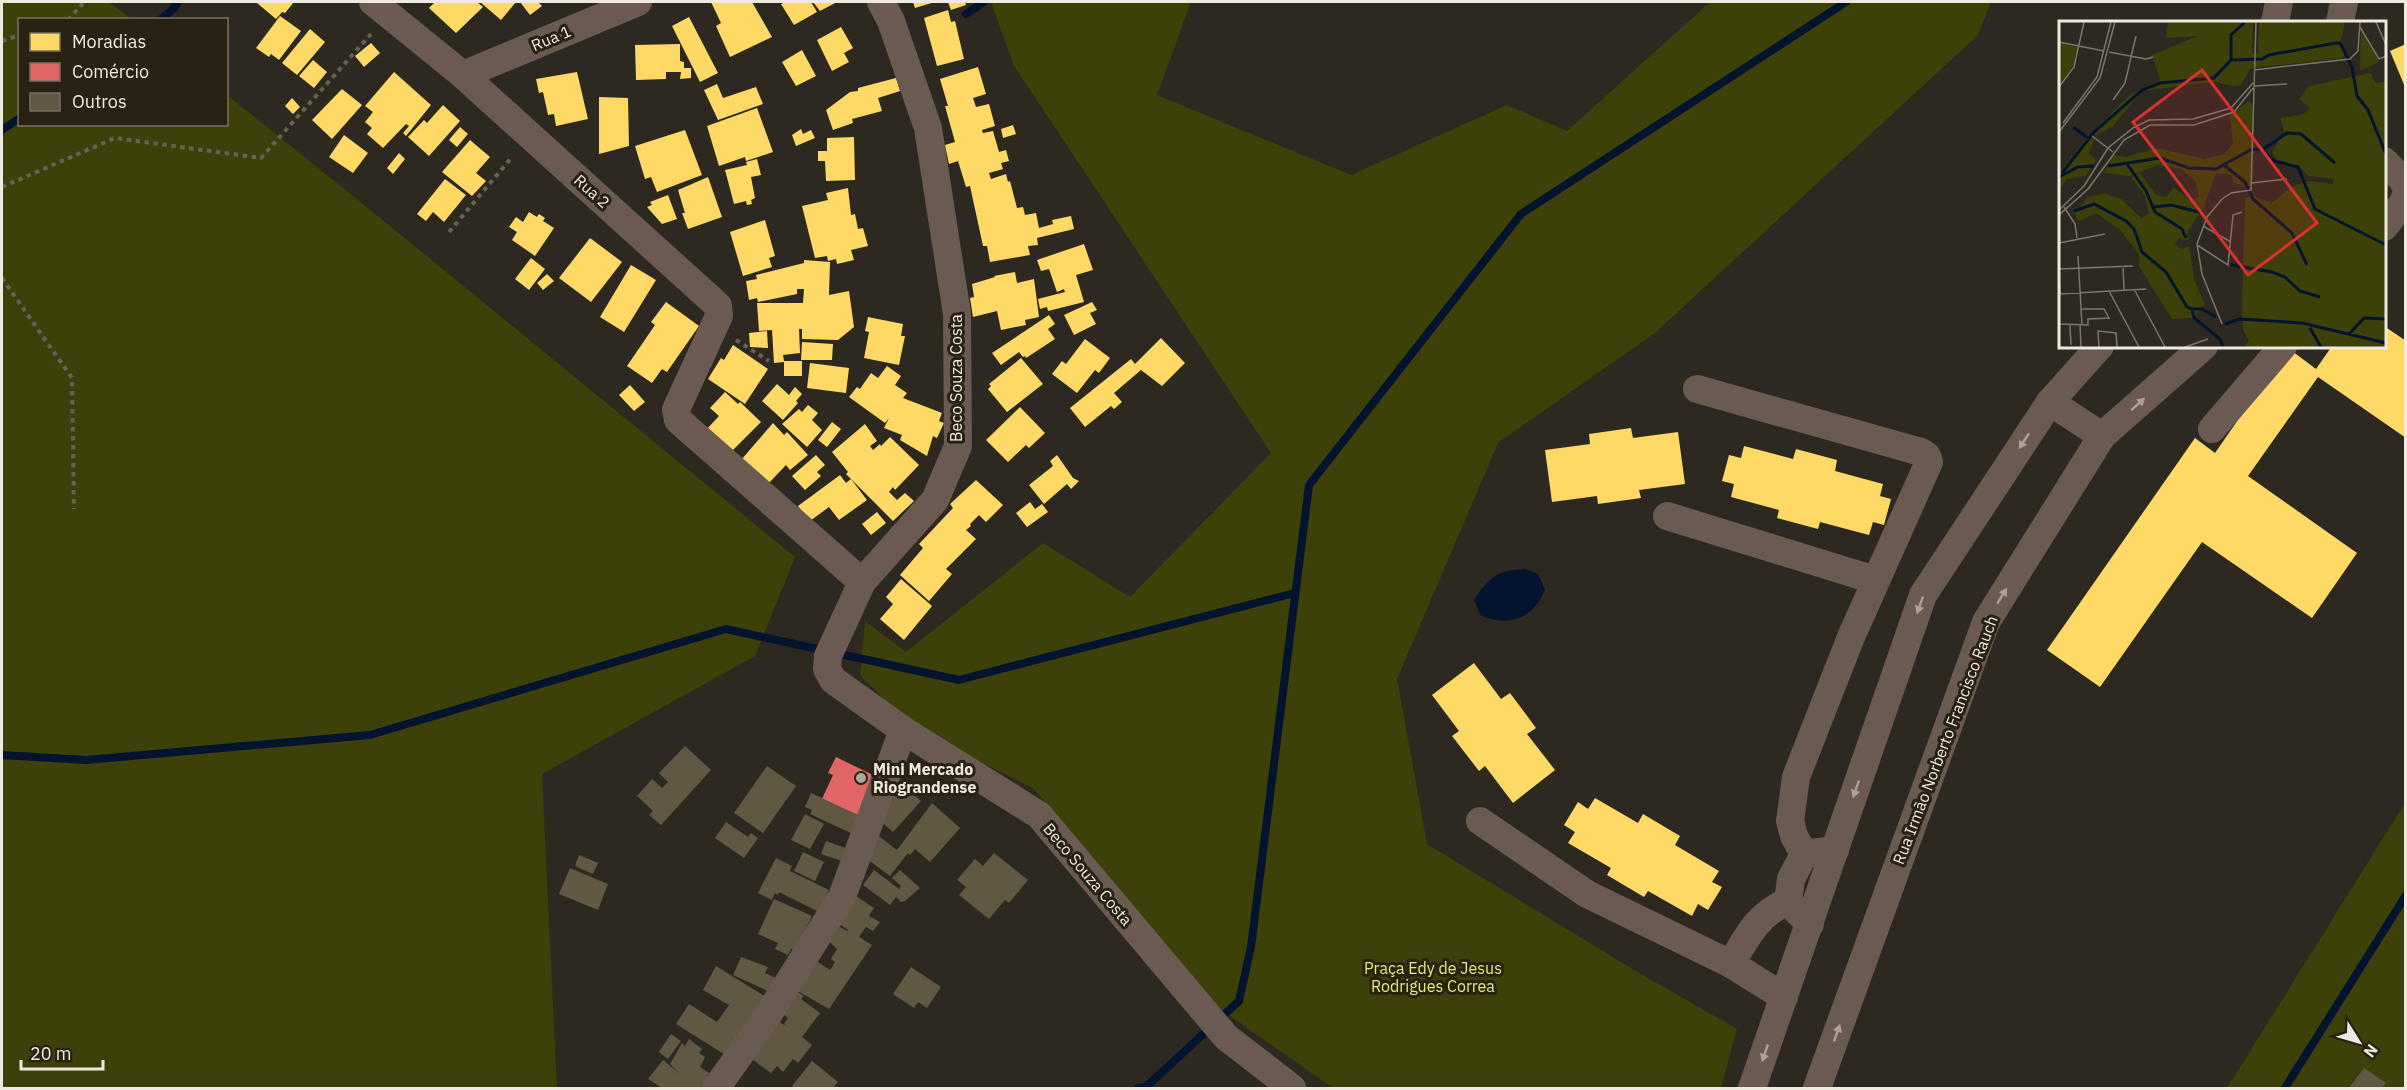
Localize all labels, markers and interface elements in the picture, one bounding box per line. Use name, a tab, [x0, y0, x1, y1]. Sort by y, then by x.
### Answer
legend	[18, 18, 228, 126]
street label: Rua 1	[528, 21, 574, 55]
inset map	[2059, 21, 2386, 348]
text: Moradias	[72, 30, 146, 53]
text: Comércio	[72, 60, 149, 83]
text: Outros	[72, 90, 127, 113]
street label: Rua 2	[570, 170, 614, 212]
street label: Beco Souza Costa	[946, 314, 966, 442]
one-way arrow	[2131, 397, 2146, 411]
one-way arrow	[2019, 433, 2030, 449]
one-way arrow	[1996, 588, 2007, 604]
one-way arrow	[1915, 596, 1924, 614]
street label: Rua Irmão Norberto Francisco Rauch	[1888, 613, 2002, 867]
place label: Mini Mercado Riograndense	[873, 759, 976, 797]
marker: Mini Mercado Riograndense	[854, 771, 868, 785]
one-way arrow	[1851, 780, 1861, 798]
street label: Beco Souza Costa	[1039, 819, 1137, 930]
park label: Praça Edy de Jesus Rodrigues Correa	[1364, 958, 1502, 996]
north arrow	[2329, 1012, 2389, 1072]
one-way arrow	[1833, 1024, 1843, 1042]
scale bar	[21, 1033, 104, 1071]
text: N	[2360, 1040, 2382, 1062]
text: 20 m	[30, 1042, 72, 1065]
one-way arrow	[1759, 1044, 1769, 1062]

